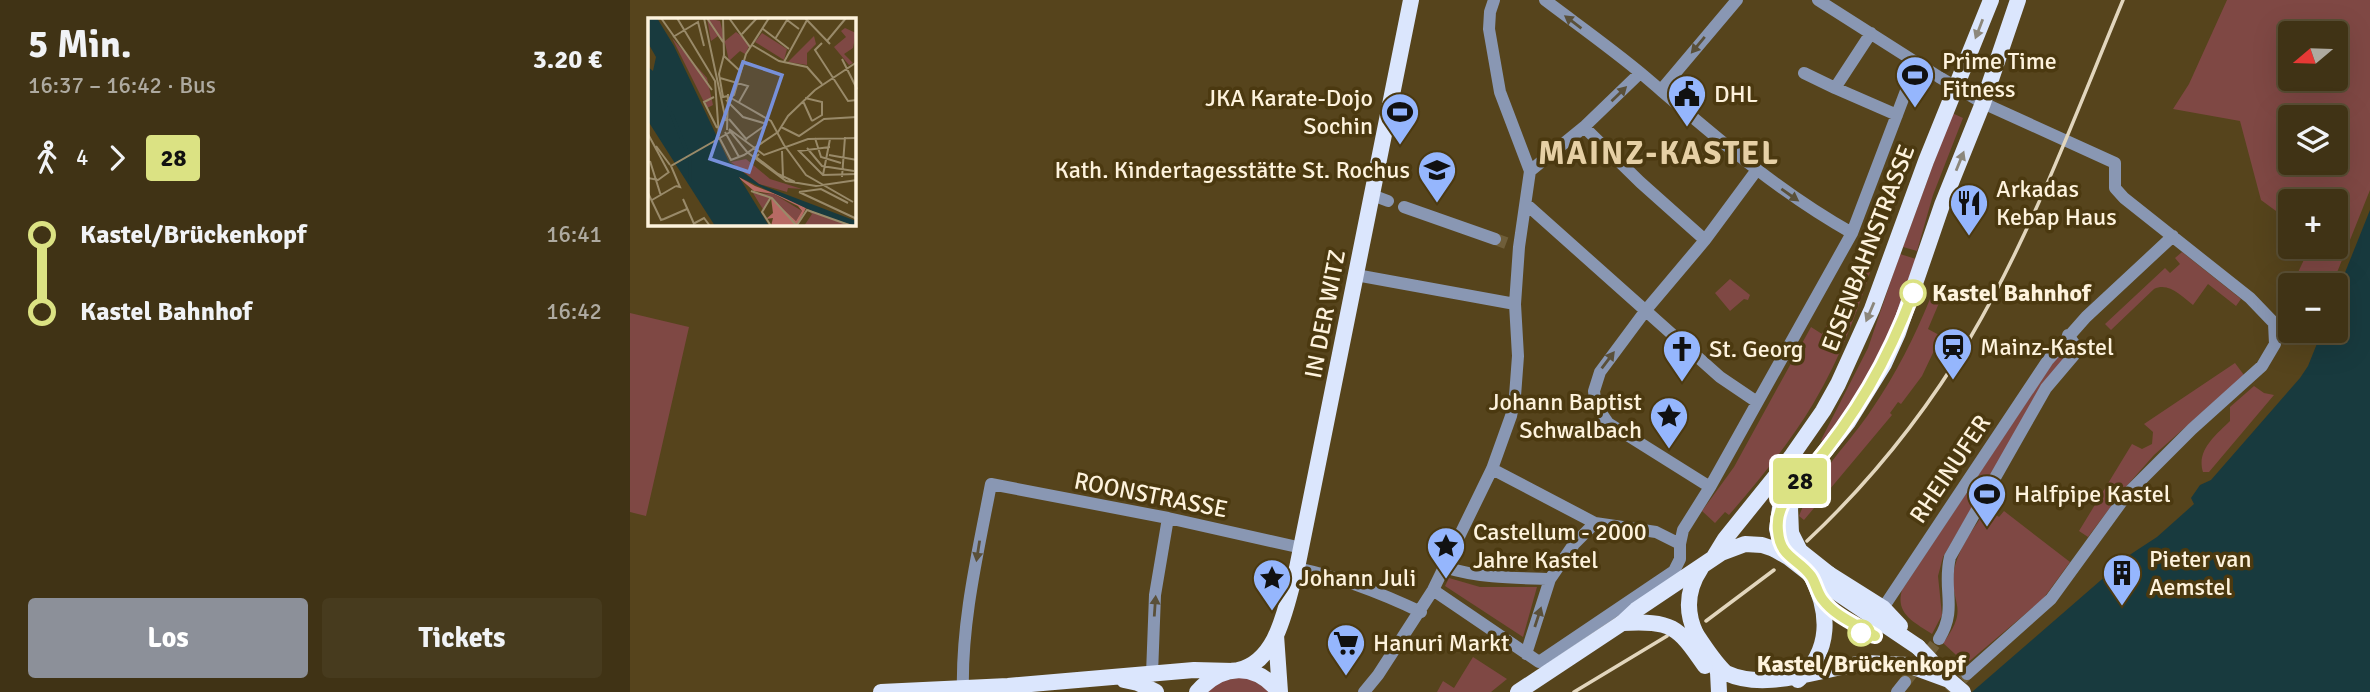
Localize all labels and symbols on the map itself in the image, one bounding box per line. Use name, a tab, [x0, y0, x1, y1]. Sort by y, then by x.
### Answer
one-way arrow	[1565, 14, 1583, 29]
inset map	[648, 18, 856, 226]
one-way arrow	[1974, 19, 1985, 40]
north arrow	[2278, 21, 2348, 91]
one-way arrow	[1691, 35, 1706, 53]
place label: Prime Time Fitness	[1942, 46, 2057, 104]
sports icon: Prime Time Fitness	[1894, 54, 1936, 109]
public building icon: DHL	[1666, 73, 1708, 128]
place label: DHL	[1714, 79, 1758, 109]
place label: JKA Karate-Dojo Sochin	[1205, 83, 1373, 141]
one-way arrow	[1610, 85, 1627, 102]
sports icon: JKA Karate-Dojo Sochin	[1379, 91, 1421, 146]
district label: MAINZ-KASTEL	[1538, 134, 1780, 173]
street label: EISENBAHNSTRASSE	[1815, 140, 1921, 356]
school or university icon: Kath. Kindertagesstätte St. Rochus	[1416, 149, 1458, 204]
one-way arrow	[1954, 151, 1965, 172]
place label: Kath. Kindertagesstätte St. Rochus	[1055, 155, 1410, 185]
place label: Arkadas Kebap Haus	[1996, 174, 2117, 232]
restaurant icon: Arkadas Kebap Haus	[1948, 182, 1990, 237]
one-way arrow	[1781, 188, 1799, 202]
street label: IN DER WITZ	[1298, 247, 1352, 381]
place label: Kastel Bahnhof	[1932, 278, 2092, 308]
marker: Kastel Bahnhof	[1900, 280, 1926, 306]
one-way arrow	[1865, 302, 1876, 323]
station icon: Mainz-Kastel	[1932, 326, 1974, 381]
church icon: St. Georg	[1661, 328, 1703, 383]
place label: Mainz-Kastel	[1980, 332, 2114, 362]
place label: St. Georg	[1709, 334, 1804, 364]
one-way arrow	[1601, 351, 1615, 369]
place label: Johann Baptist Schwalbach	[1489, 387, 1642, 445]
place icon: Johann Baptist Schwalbach	[1648, 395, 1690, 450]
street label: RHEINUFER	[1903, 409, 1997, 529]
line badge: 28	[1768, 458, 1832, 504]
street label: ROONSTRASSE	[1072, 465, 1230, 525]
sports icon: Halfpipe Kastel	[1966, 473, 2008, 528]
place label: Halfpipe Kastel	[2014, 479, 2171, 509]
place label: Castellum - 2000 Jahre Kastel	[1473, 517, 1647, 575]
place icon: Castellum - 2000 Jahre Kastel	[1425, 525, 1467, 580]
one-way arrow	[972, 540, 983, 562]
place label: Pieter van Aemstel	[2149, 544, 2252, 602]
building icon: Pieter van Aemstel	[2101, 552, 2143, 607]
place icon: Johann Juli	[1251, 557, 1293, 612]
place label: Johann Juli	[1299, 563, 1416, 593]
one-way arrow	[1150, 595, 1161, 617]
one-way arrow	[1533, 606, 1544, 627]
marker: Kastel/Brückenkopf	[1848, 620, 1874, 646]
supermarket icon: Hanuri Markt	[1325, 622, 1367, 677]
place label: Hanuri Markt	[1373, 628, 1509, 658]
place label: Kastel/Brückenkopf	[1756, 649, 1967, 679]

